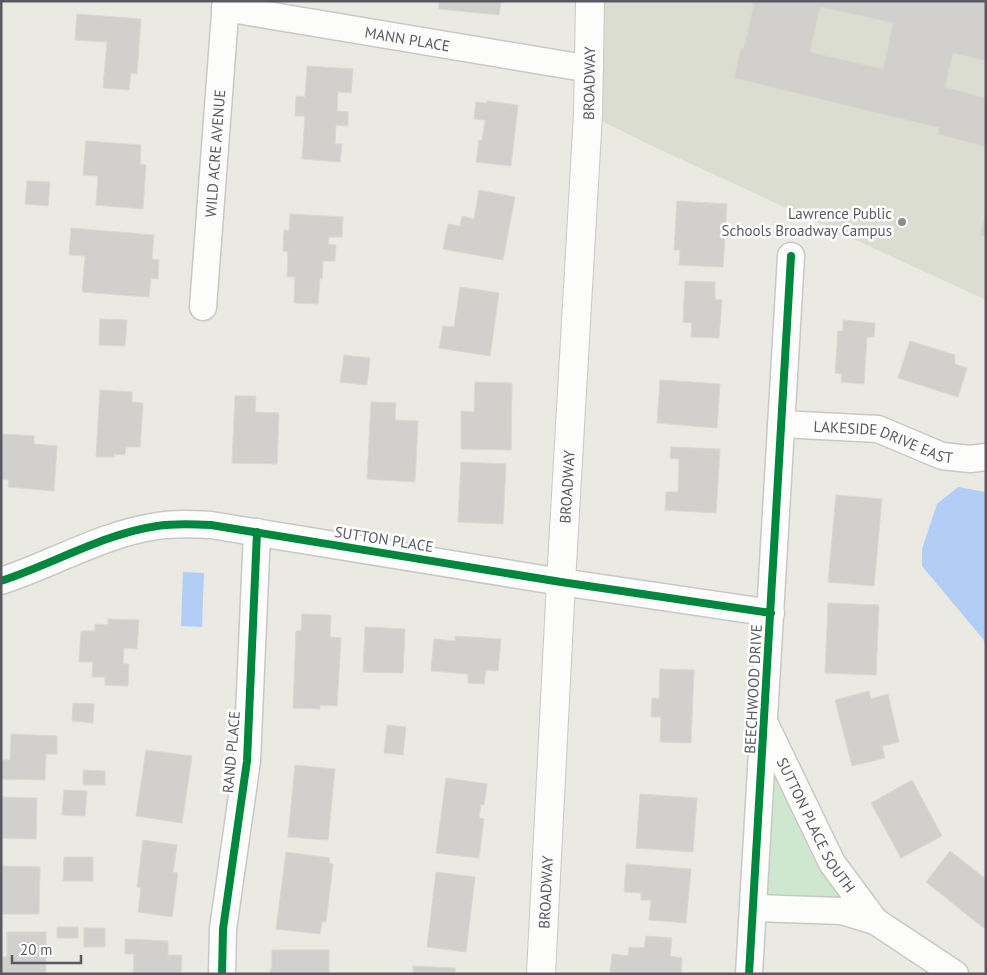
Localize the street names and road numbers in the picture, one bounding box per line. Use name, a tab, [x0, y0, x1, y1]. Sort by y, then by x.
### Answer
street label: MANN PLACE	[363, 22, 452, 55]
street label: BROADWAY	[578, 46, 599, 121]
street label: WILD ACRE AVENUE	[200, 89, 229, 218]
street label: LAKESIDE DRIVE EAST	[813, 416, 954, 467]
street label: BROADWAY	[555, 449, 578, 524]
street label: SUTTON PLACE	[333, 522, 435, 556]
street label: BEECHWOOD DRIVE	[740, 624, 766, 754]
street label: RAND PLACE	[218, 710, 244, 794]
street label: SUTTON PLACE SOUTH	[773, 754, 860, 896]
street label: BROADWAY	[534, 854, 557, 929]

